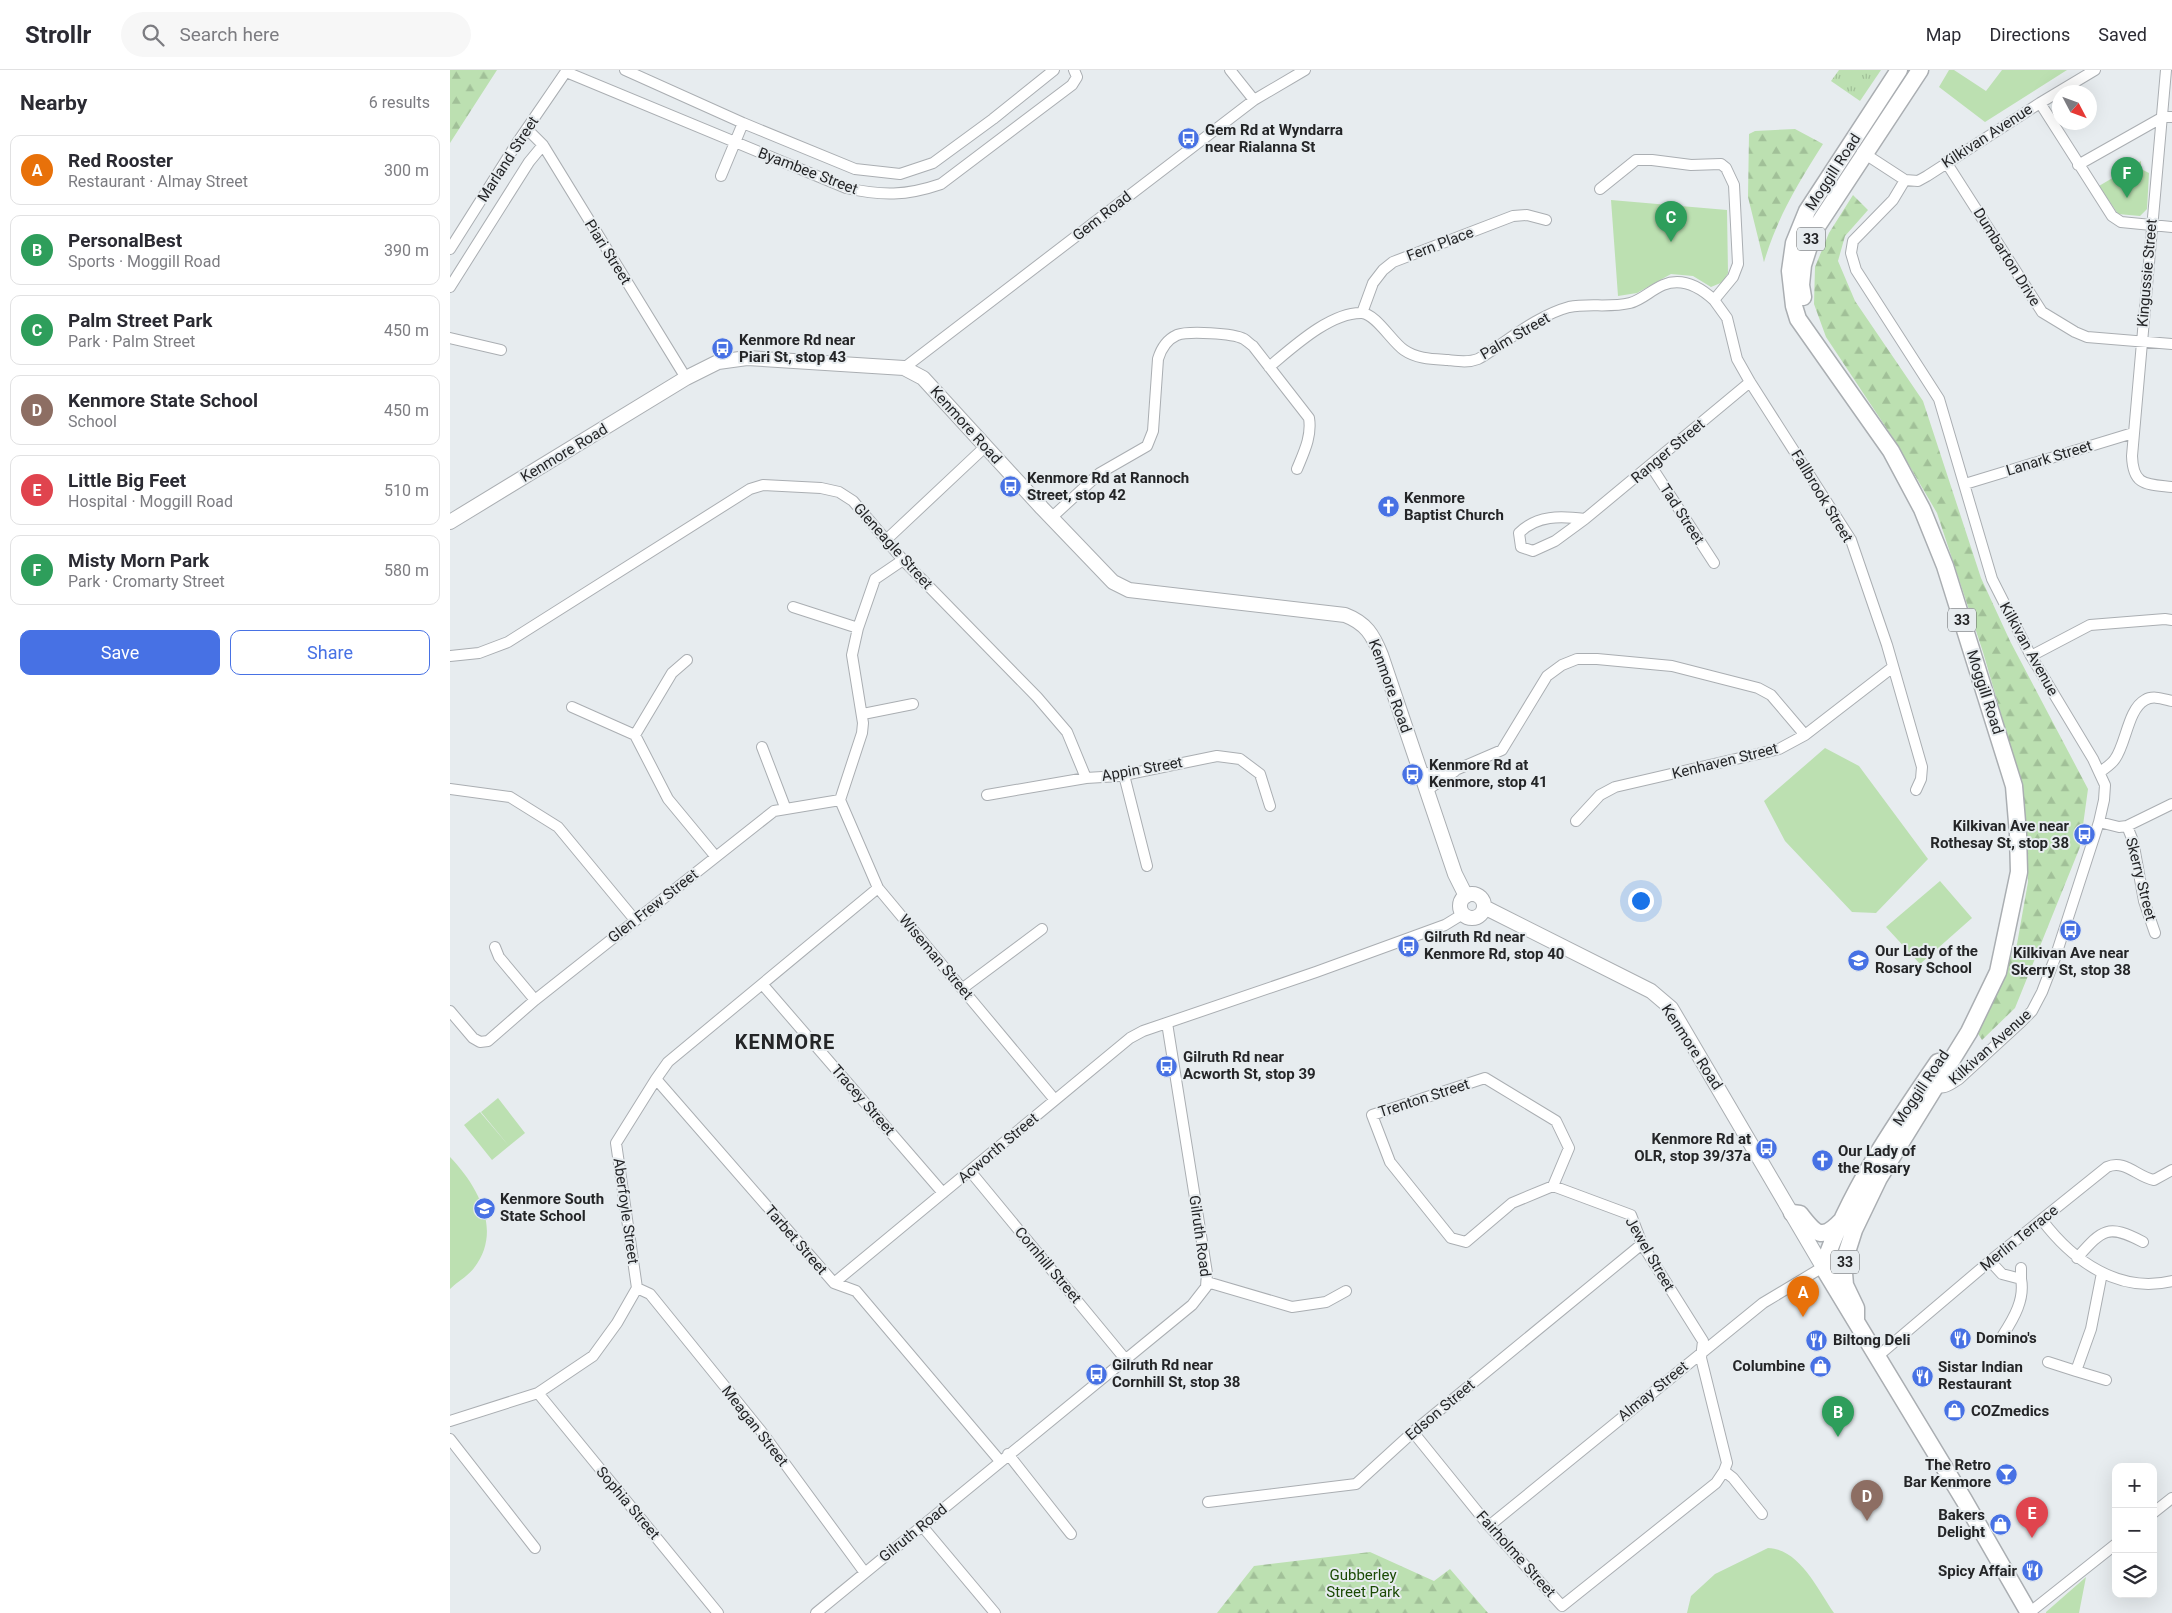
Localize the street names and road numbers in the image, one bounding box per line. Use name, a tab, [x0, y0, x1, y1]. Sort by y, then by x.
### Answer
street label: Kilkivan Avenue	[1938, 100, 2036, 172]
street label: Marland Street	[474, 113, 542, 205]
street label: Moggill Road	[1802, 130, 1864, 214]
street label: Byambee Street	[756, 144, 860, 198]
street label: Gem Road	[1069, 188, 1135, 244]
street label: Dumbarton Drive	[1970, 205, 2044, 309]
street label: Piari Street	[581, 216, 635, 288]
street label: Kingussie Street	[2133, 218, 2161, 328]
street label: Fern Place	[1404, 223, 1476, 265]
road number: 33	[1797, 227, 1825, 250]
street label: Palm Street	[1477, 309, 1553, 363]
street label: Kenmore Road	[926, 382, 1006, 468]
street label: Ranger Street	[1628, 415, 1708, 487]
street label: Kenmore Road	[517, 420, 611, 486]
street label: Lanark Street	[2004, 436, 2094, 480]
street label: Fallbrook Street	[1787, 446, 1857, 546]
street label: Tad Street	[1656, 481, 1708, 548]
street label: Gleneagle Street	[850, 499, 936, 593]
street label: Kilkivan Avenue	[1996, 599, 2062, 699]
road number: 33	[1948, 608, 1976, 632]
street label: Kenmore Road	[1365, 637, 1415, 735]
street label: Moggill Road	[1963, 648, 2007, 736]
street label: Kenhaven Street	[1670, 739, 1780, 783]
street label: Appin Street	[1100, 753, 1184, 785]
street label: Skerry Street	[2122, 836, 2160, 923]
street label: Glen Frew Street	[604, 865, 702, 947]
street label: Wiseman Street	[895, 911, 977, 1003]
street label: Kenmore Road	[1658, 1001, 1726, 1093]
street label: Kilkivan Avenue	[1945, 1005, 2035, 1089]
street label: Moggill Road	[1889, 1047, 1953, 1129]
street label: Tracey Street	[828, 1061, 899, 1139]
street label: Trenton Street	[1376, 1075, 1472, 1121]
street label: Acworth Street	[954, 1109, 1042, 1187]
street label: Aberfoyle Street	[610, 1157, 642, 1265]
street label: Gilruth Road	[1185, 1194, 1215, 1278]
street label: Merlin Terrace	[1976, 1201, 2062, 1275]
street label: Tarbet Street	[761, 1202, 831, 1278]
street label: Jewel Street	[1622, 1214, 1678, 1294]
street label: Cornhill Street	[1011, 1223, 1085, 1307]
road number: 33	[1831, 1250, 1859, 1274]
street label: Almay Street	[1614, 1357, 1692, 1425]
street label: Edson Street	[1402, 1376, 1478, 1444]
street label: Meagan Street	[718, 1382, 792, 1470]
street label: Sophia Street	[592, 1463, 664, 1543]
street label: Gilruth Road	[875, 1500, 951, 1566]
street label: Fairholme Street	[1473, 1507, 1559, 1601]

